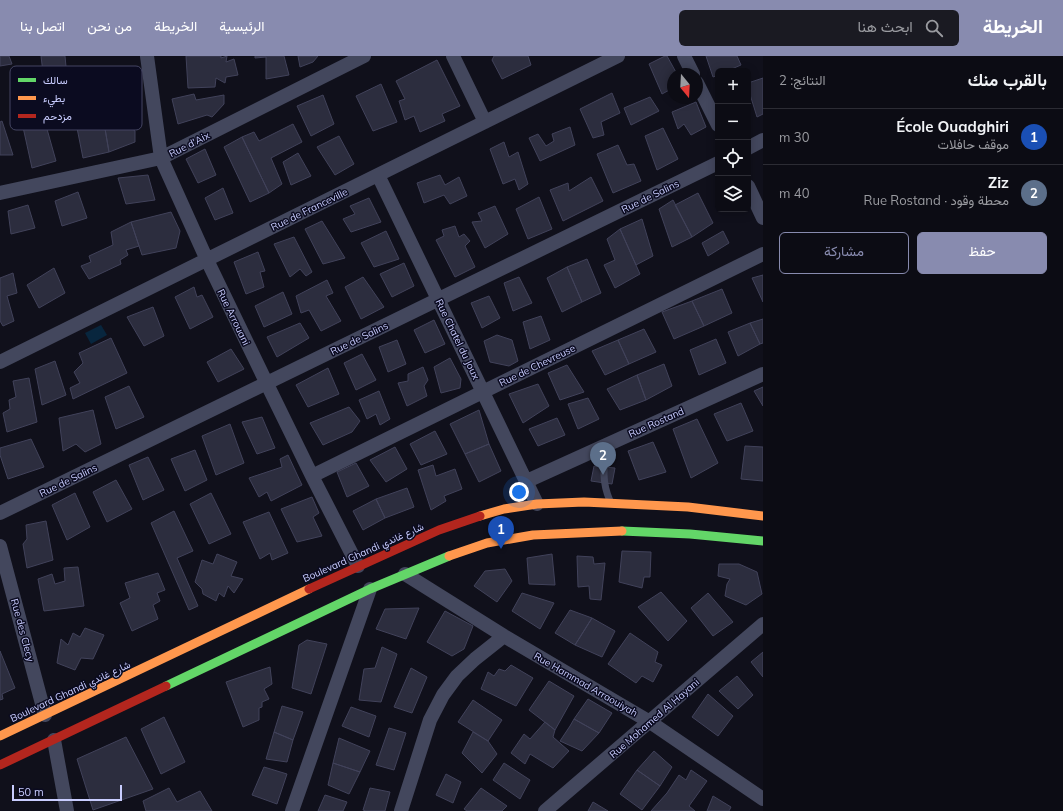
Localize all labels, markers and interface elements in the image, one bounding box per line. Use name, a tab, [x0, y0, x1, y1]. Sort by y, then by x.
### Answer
search box	[679, 10, 959, 46]
text: الخريطة	[983, 14, 1043, 38]
text: اتصل بنا	[20, 17, 65, 35]
text: من نحن	[87, 17, 132, 35]
text: الخريطة	[154, 17, 197, 35]
text: الرئيسية	[219, 17, 265, 35]
text: ابحث هنا	[857, 17, 913, 36]
icon: search	[923, 17, 945, 39]
legend	[10, 66, 142, 130]
north arrow	[667, 68, 703, 104]
map controls	[715, 68, 751, 212]
button: +	[715, 68, 751, 104]
text: بالقرب منك	[968, 69, 1047, 90]
text: النتائج: 2	[779, 72, 826, 88]
text: سالك	[43, 73, 68, 87]
text: بطيء	[43, 91, 65, 108]
button: −	[715, 104, 751, 140]
text: مزدحم	[43, 109, 72, 124]
text: École Ouadghiri	[896, 117, 1009, 136]
street label: Rue d'Aix	[167, 128, 212, 160]
text: 30 m	[779, 129, 809, 145]
text: 1	[1030, 129, 1038, 145]
text: موقف حافلات	[938, 136, 1009, 152]
button: locate	[715, 140, 751, 176]
text: Ziz	[988, 173, 1009, 192]
button: layers	[715, 176, 751, 212]
street label: Rue de Salins	[619, 177, 681, 216]
street label: Rue de Franceville	[269, 185, 350, 234]
text: 40 m	[779, 185, 809, 201]
text: 2	[1030, 185, 1038, 201]
text: محطة وقود · Rue Rostand	[863, 192, 1009, 208]
button: مشاركة	[779, 232, 909, 274]
button: حفظ	[917, 232, 1047, 274]
street label: Rue Arrouani	[214, 287, 253, 347]
street label: Rue Chatel du Joux	[432, 297, 483, 382]
street label: Rue de Salins	[328, 319, 390, 358]
street label: Rue de Chevreuse	[497, 341, 578, 390]
street label: Rue Rostand	[626, 404, 686, 441]
pin: 2	[590, 442, 616, 475]
street label: Rue de Salins	[37, 461, 99, 500]
your location	[509, 482, 529, 502]
pin: 1	[488, 516, 514, 549]
street label: Boulevard Ghandi شارع غاندي	[301, 520, 427, 587]
street label: Rue des Clecy	[8, 597, 37, 664]
street label: Rue Hammad Arraouiyah	[531, 649, 640, 720]
street label: Boulevard Ghandi شارع غاندي	[8, 658, 133, 727]
street label: Rue Mohamed Al Hayani	[607, 676, 702, 761]
scale bar	[12, 783, 122, 802]
text: 50 m	[18, 785, 44, 799]

